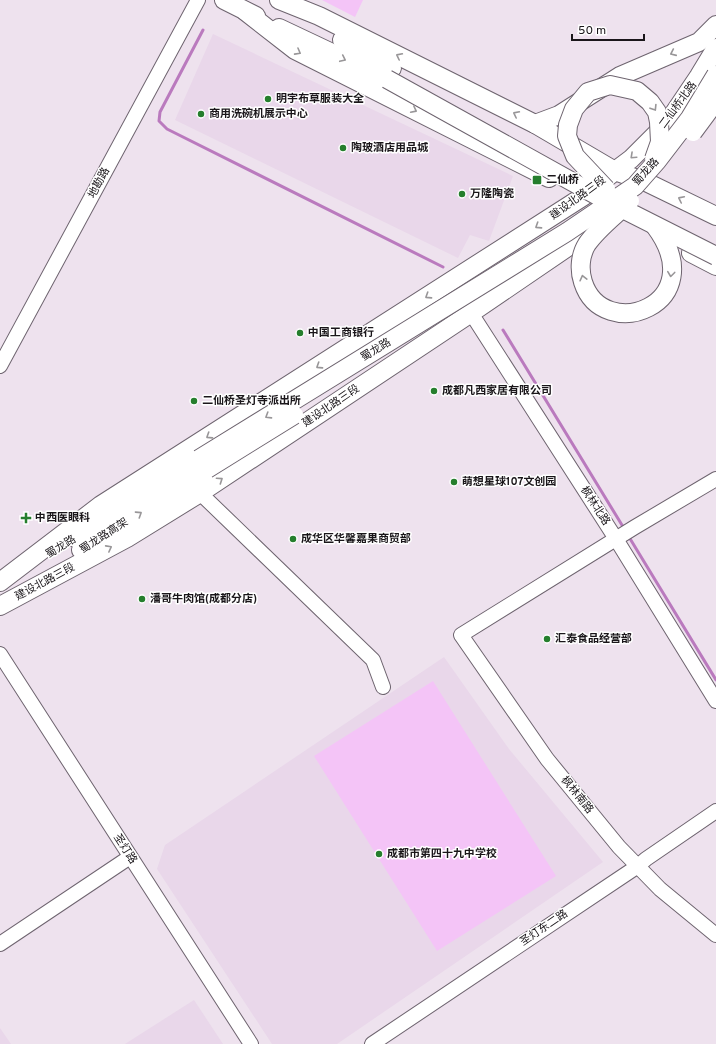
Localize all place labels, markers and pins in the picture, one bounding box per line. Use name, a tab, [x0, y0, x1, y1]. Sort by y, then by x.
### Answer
place label: 明宇布草服装大全	[276, 92, 364, 106]
marker: 明宇布草服装大全	[263, 94, 273, 104]
place label: 商用洗碗机展示中心	[209, 107, 308, 121]
marker: 商用洗碗机展示中心	[196, 109, 206, 119]
place label: 陶玻酒店用品城	[351, 141, 429, 155]
marker: 陶玻酒店用品城	[338, 143, 348, 153]
place label: 二仙桥	[546, 173, 579, 187]
marker: 二仙桥	[531, 174, 543, 186]
place label: 万隆陶瓷	[470, 187, 514, 201]
marker: 万隆陶瓷	[457, 189, 467, 199]
place label: 中国工商银行	[308, 326, 374, 340]
marker: 中国工商银行	[295, 328, 305, 338]
place label: 成都凡西家居有限公司	[442, 384, 552, 398]
marker: 成都凡西家居有限公司	[429, 386, 439, 396]
place label: 二仙桥圣灯寺派出所	[202, 394, 301, 408]
marker: 二仙桥圣灯寺派出所	[189, 396, 199, 406]
place label: 萌想星球107文创园	[462, 475, 556, 489]
marker: 萌想星球107文创园	[449, 477, 459, 487]
place label: 中西医眼科	[35, 511, 90, 525]
marker: 中西医眼科	[20, 512, 32, 524]
place label: 成华区华馨嘉果商贸部	[301, 532, 411, 546]
marker: 成华区华馨嘉果商贸部	[288, 534, 298, 544]
place label: 潘哥牛肉馆(成都分店)	[150, 592, 257, 606]
marker: 潘哥牛肉馆(成都分店)	[137, 594, 147, 604]
place label: 汇泰食品经营部	[555, 632, 632, 646]
marker: 汇泰食品经营部	[542, 634, 552, 644]
place label: 成都市第四十九中学校	[387, 847, 497, 861]
marker: 成都市第四十九中学校	[374, 849, 384, 859]

